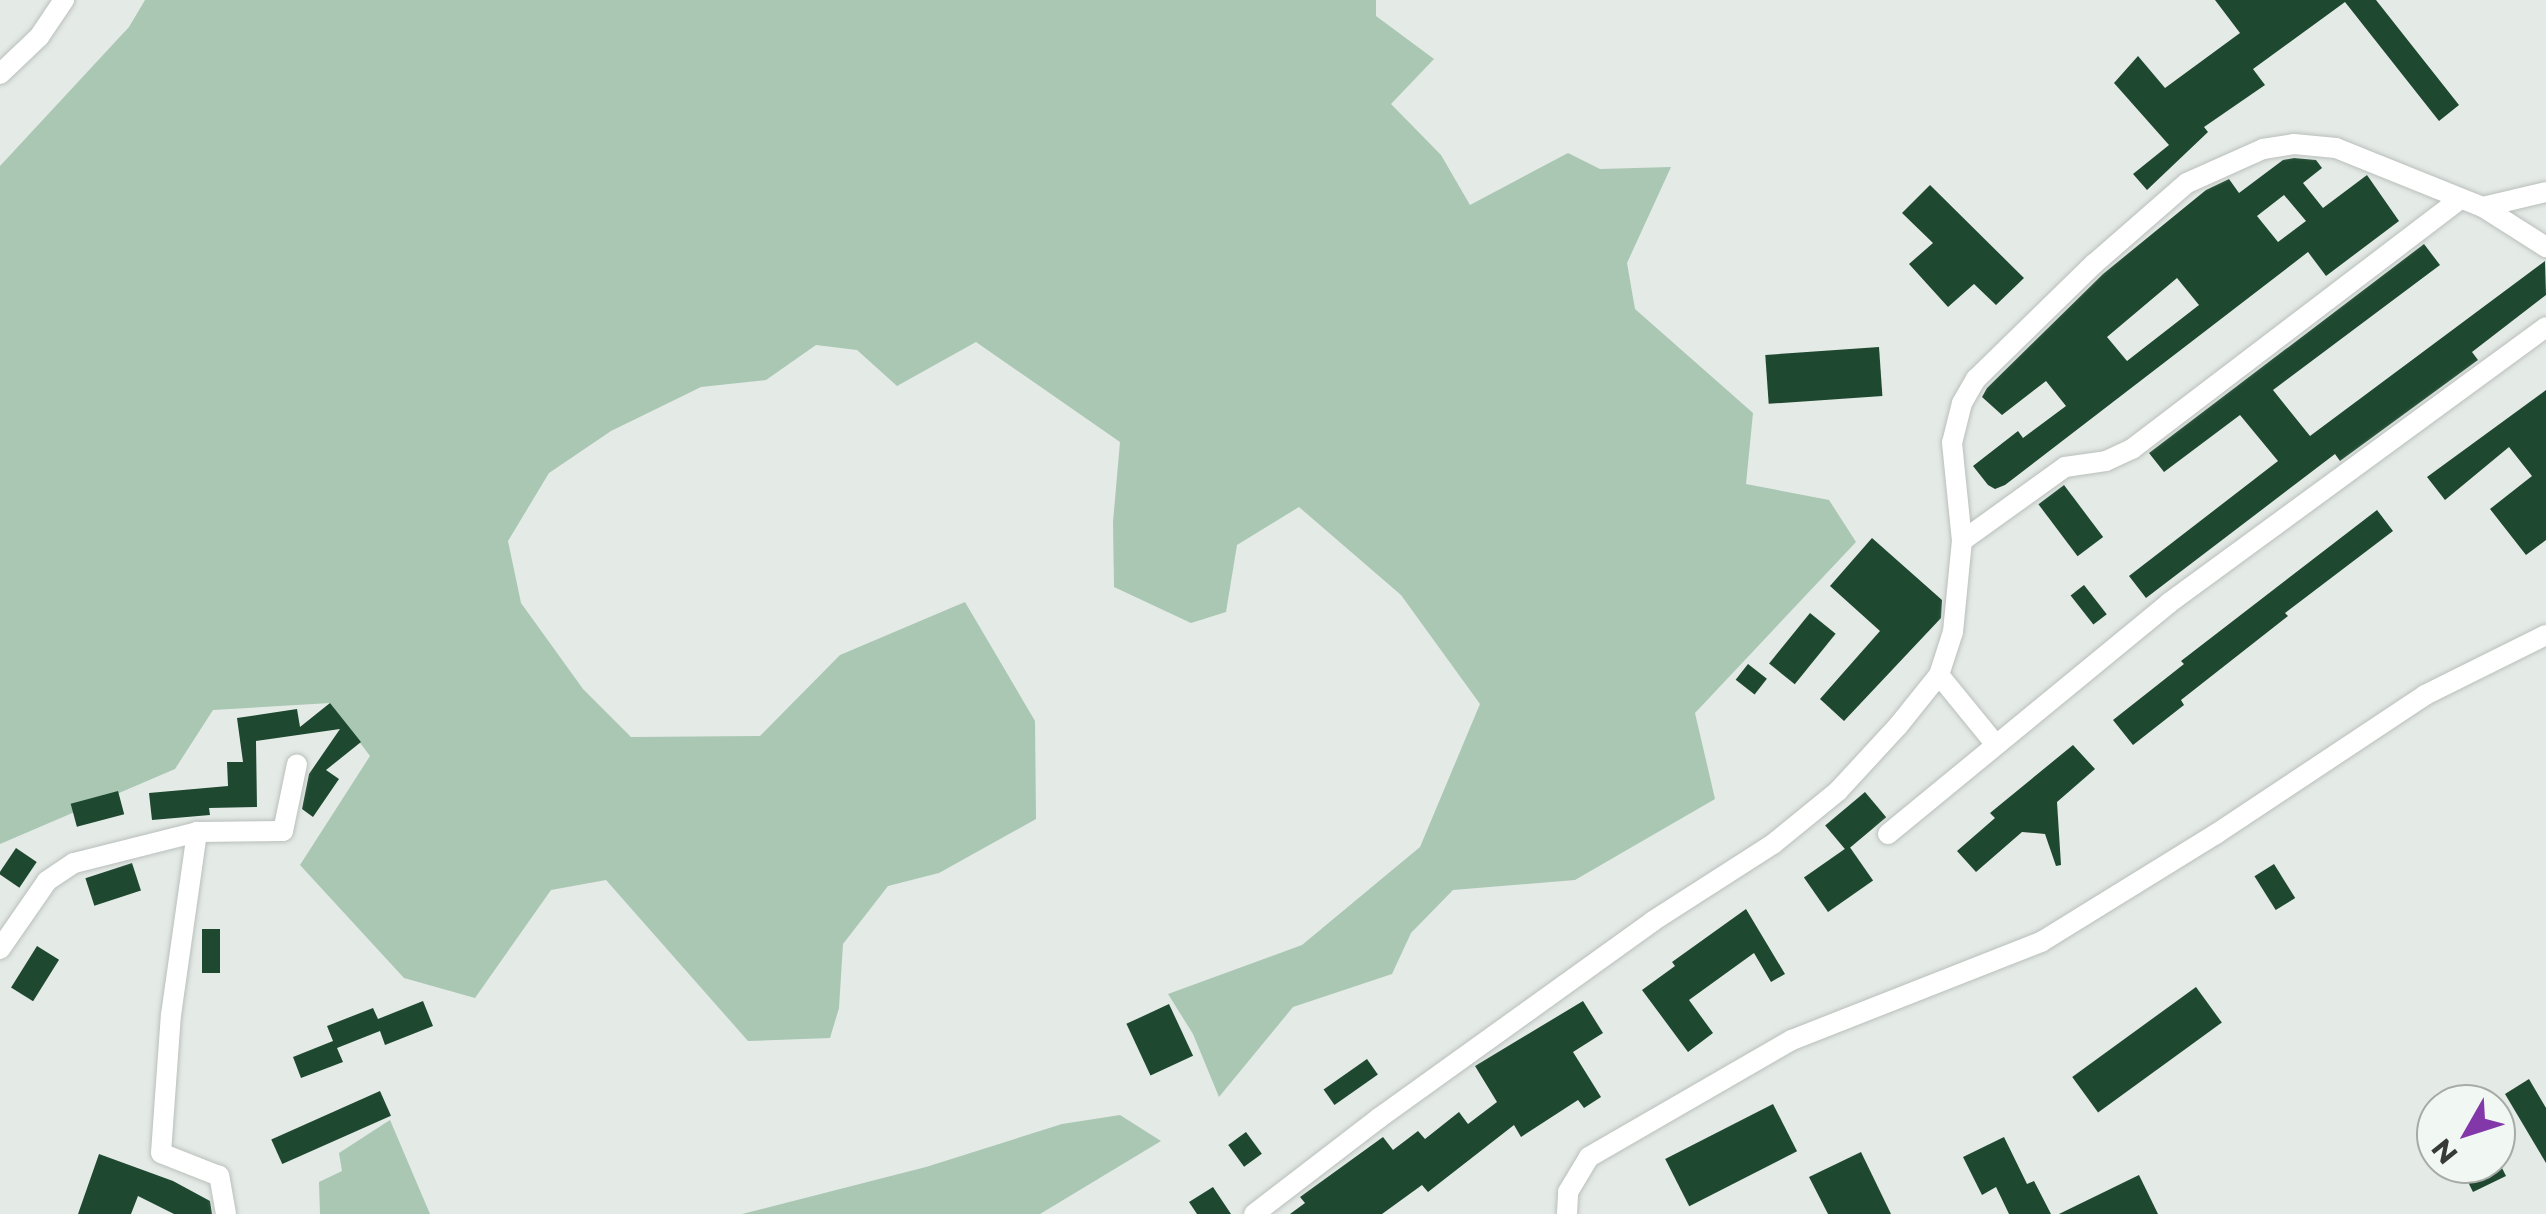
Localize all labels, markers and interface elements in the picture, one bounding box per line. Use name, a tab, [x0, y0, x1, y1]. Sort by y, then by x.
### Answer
north arrow	[2416, 1084, 2516, 1184]
text: N	[2424, 1132, 2465, 1171]

